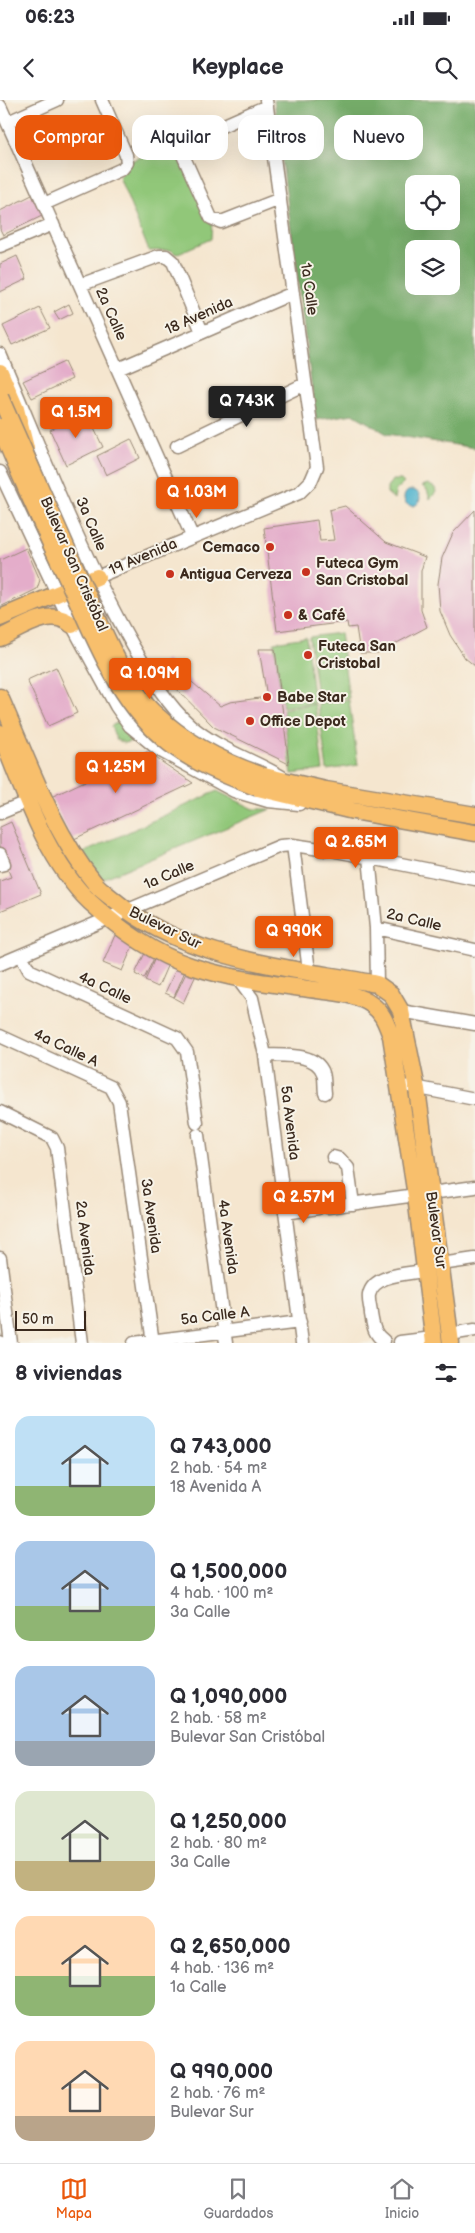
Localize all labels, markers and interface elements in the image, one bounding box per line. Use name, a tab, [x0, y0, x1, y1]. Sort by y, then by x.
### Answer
text: 06:23	[25, 6, 75, 29]
icon: back	[15, 54, 43, 82]
text: Keyplace	[191, 54, 284, 81]
icon: search	[432, 54, 460, 82]
chip: Comprar	[15, 115, 122, 160]
chip: Alquilar	[132, 115, 228, 160]
chip: Filtros	[238, 115, 324, 160]
chip: Nuevo	[334, 115, 423, 160]
map controls	[405, 175, 460, 295]
button: locate	[405, 175, 460, 230]
button: layers	[405, 240, 460, 295]
street label: 1a Calle	[296, 261, 322, 317]
street label: 2a Calle	[91, 285, 131, 344]
street label: 18 Avenida	[162, 293, 236, 339]
pin: Q 743K	[206, 386, 288, 428]
text: Q 743K	[220, 392, 274, 411]
pin: Q 1.5M	[35, 396, 117, 439]
text: Q 1.5M	[51, 403, 101, 422]
pin: Q 1.03M	[151, 476, 243, 519]
text: Q 1.03M	[167, 483, 227, 502]
street label: Bulevar San Cristóbal	[36, 494, 112, 634]
street label: 3a Calle	[71, 494, 111, 554]
street label: 19 Avenida	[106, 534, 180, 580]
place label: Cemaco	[203, 538, 260, 557]
marker: Cemaco	[264, 541, 276, 553]
place label: Futeca Gym San Cristobal	[316, 554, 408, 590]
place label: Antigua Cerveza	[179, 565, 292, 584]
marker: Futeca Gym San Cristobal	[300, 566, 312, 578]
marker: Antigua Cerveza	[164, 568, 176, 580]
place label: & Café	[298, 606, 345, 625]
marker: & Café	[282, 609, 294, 621]
place label: Futeca San Cristobal	[318, 637, 396, 673]
marker: Futeca San Cristobal	[302, 649, 314, 661]
pin: Q 1.09M	[104, 658, 196, 700]
text: Q 1.09M	[120, 664, 180, 683]
place label: Babe Star	[277, 688, 347, 707]
marker: Babe Star	[261, 691, 273, 703]
place label: Office Depot	[260, 712, 346, 731]
marker: Office Depot	[244, 715, 256, 727]
pin: Q 1.25M	[70, 752, 162, 794]
text: Q 1.25M	[86, 758, 146, 777]
pin: Q 2.65M	[310, 826, 402, 869]
text: Q 2.65M	[325, 833, 387, 852]
street label: 1a Calle	[141, 856, 197, 894]
street label: Bulevar Sur	[126, 902, 205, 954]
street label: 2a Calle	[385, 904, 444, 936]
pin: Q 990K	[253, 916, 335, 958]
text: Q 990K	[266, 922, 322, 941]
street label: 4a Calle	[75, 967, 135, 1009]
street label: 4a Calle A	[30, 1025, 102, 1072]
street label: 5a Avenida	[276, 1085, 304, 1161]
street label: 3a Avenida	[136, 1177, 166, 1255]
pin: Q 2.57M	[258, 1182, 350, 1224]
text: Q 2.57M	[273, 1188, 335, 1207]
street label: Bulevar Sur	[421, 1190, 451, 1271]
street label: 4a Avenida	[213, 1198, 243, 1276]
street label: 2a Avenida	[71, 1200, 99, 1276]
street label: 5a Calle A	[180, 1302, 251, 1330]
scale bar	[15, 1308, 86, 1331]
text: 50 m	[22, 1311, 54, 1328]
icon: filters	[432, 1359, 460, 1387]
text: 8 viviendas	[15, 1361, 122, 1386]
text: Q 743,000	[170, 1434, 272, 1459]
icon: home	[55, 1436, 115, 1496]
text: 2 hab. · 54 m²	[170, 1459, 267, 1478]
text: 18 Avenida A	[170, 1478, 261, 1497]
text: Q 1,500,000	[170, 1559, 287, 1584]
icon: home	[55, 1561, 115, 1621]
text: 4 hab. · 100 m²	[170, 1584, 273, 1603]
text: 3a Calle	[170, 1603, 230, 1622]
text: Q 1,090,000	[170, 1684, 287, 1709]
icon: home	[55, 1686, 115, 1746]
text: 2 hab. · 58 m²	[170, 1709, 267, 1728]
text: Bulevar San Cristóbal	[170, 1728, 325, 1747]
text: Q 1,250,000	[170, 1809, 287, 1834]
icon: home	[55, 1811, 115, 1871]
text: 2 hab. · 80 m²	[170, 1834, 267, 1853]
text: 3a Calle	[170, 1853, 230, 1872]
text: Q 2,650,000	[170, 1934, 291, 1959]
icon: home	[55, 1936, 115, 1996]
text: 4 hab. · 136 m²	[170, 1959, 274, 1978]
text: 1a Calle	[170, 1978, 227, 1997]
text: Q 990,000	[170, 2059, 273, 2084]
icon: home	[55, 2061, 115, 2121]
text: 2 hab. · 76 m²	[170, 2084, 265, 2103]
text: Bulevar Sur	[170, 2103, 253, 2122]
tab: Mapa	[56, 2175, 92, 2222]
tab: Guardados	[204, 2175, 273, 2222]
tab: Inicio	[385, 2175, 419, 2222]

